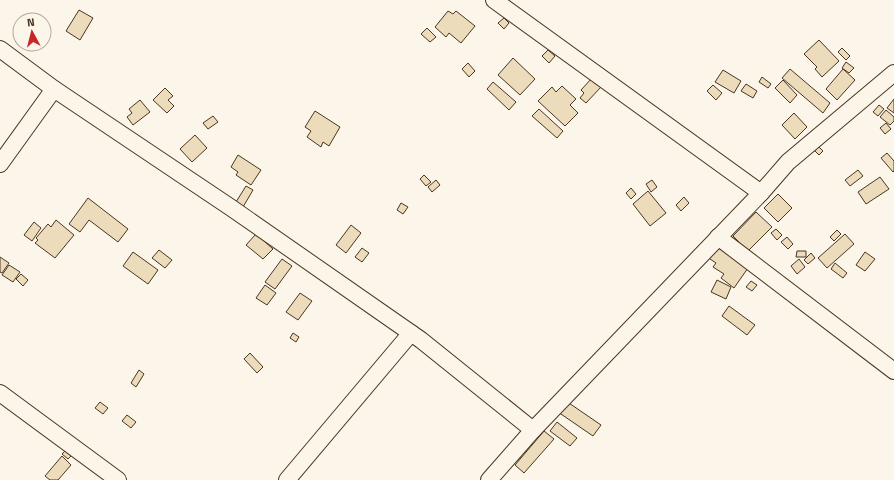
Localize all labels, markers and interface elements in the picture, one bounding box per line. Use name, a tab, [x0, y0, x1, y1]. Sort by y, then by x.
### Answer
north arrow	[12, 12, 52, 52]
text: N	[26, 14, 36, 30]

